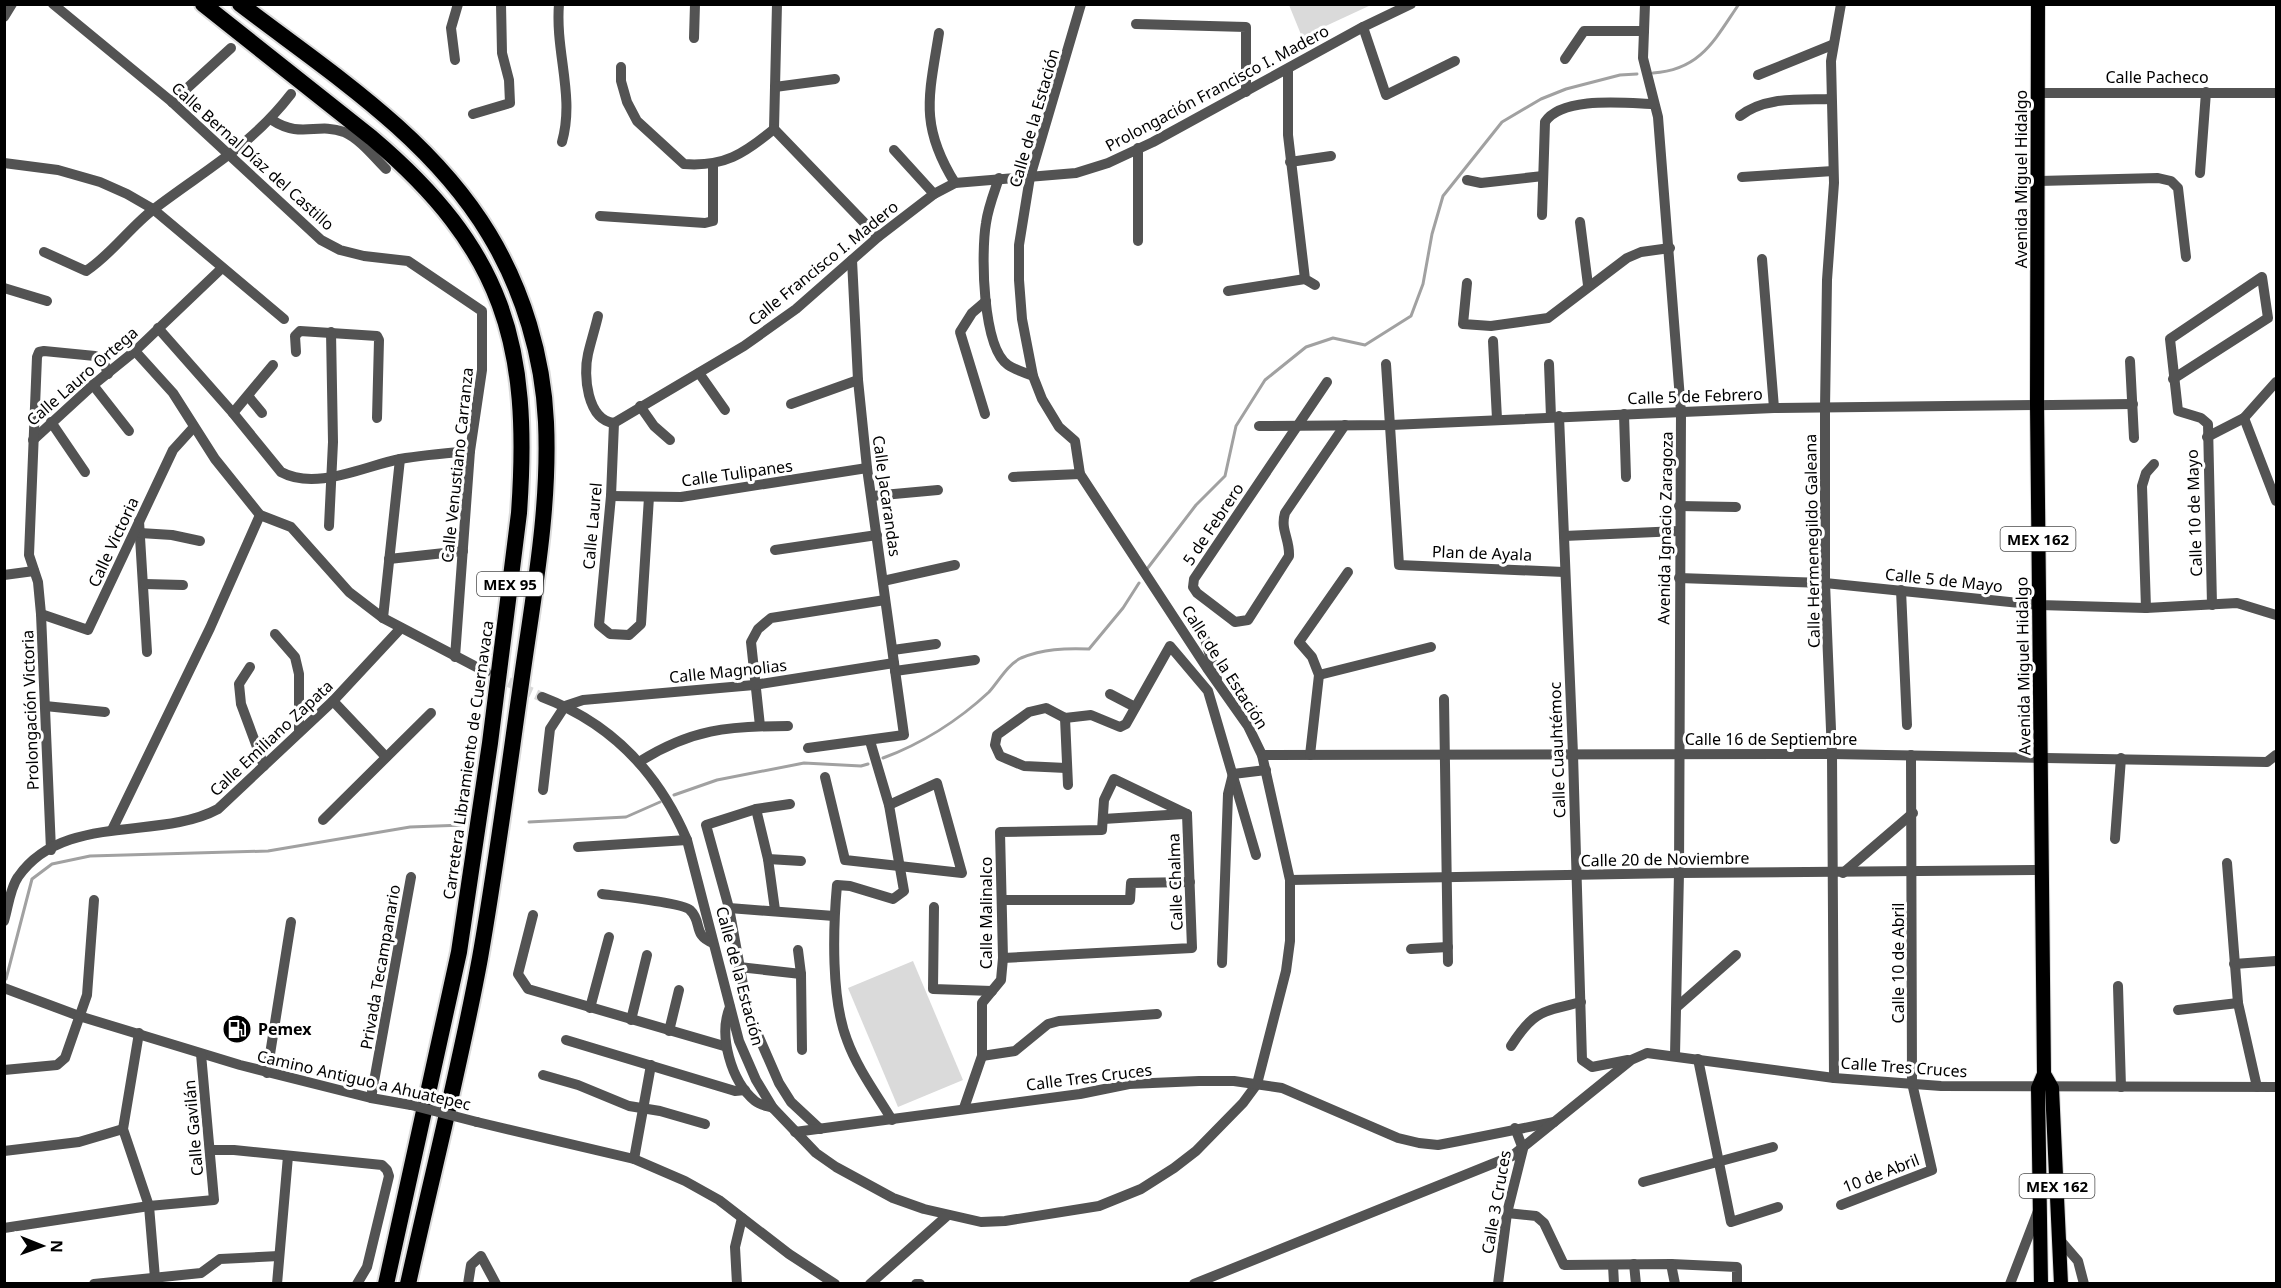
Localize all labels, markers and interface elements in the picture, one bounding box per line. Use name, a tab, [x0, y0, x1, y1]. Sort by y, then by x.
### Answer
street label: Prolongación Francisco I. Madero	[1101, 20, 1333, 156]
street label: Calle de la Estación	[1004, 46, 1064, 190]
street label: Calle Pacheco	[2105, 66, 2209, 88]
street label: Calle Bernal Díaz del Castillo	[167, 77, 339, 235]
street label: Avenida Miguel Hidalgo	[2010, 90, 2032, 268]
street label: Calle Francisco I. Madero	[743, 196, 903, 330]
street label: Calle Lauro Ortega	[22, 322, 142, 430]
street label: Calle Venustiano Carranza	[436, 366, 478, 564]
street label: Calle 5 de Febrero	[1627, 383, 1763, 409]
street label: Avenida Ignacio Zaragoza	[1652, 431, 1678, 625]
street label: Calle Jacarandas	[868, 434, 906, 558]
street label: Calle Hermenegildo Galeana	[1799, 434, 1825, 648]
street label: Calle 10 de Mayo	[2181, 449, 2207, 577]
street label: Calle Tulipanes	[680, 454, 794, 492]
street label: 5 de Febrero	[1177, 479, 1249, 569]
street label: Calle Laurel	[577, 482, 607, 570]
street label: Calle Victoria	[83, 493, 143, 591]
road number: MEX 162	[2000, 527, 2076, 551]
street label: Plan de Ayala	[1431, 540, 1533, 566]
street label: Calle 5 de Mayo	[1884, 563, 2004, 597]
road number: MEX 95	[477, 572, 543, 596]
street label: Avenida Miguel Hidalgo	[2010, 577, 2036, 755]
street label: Calle de la Estación	[1177, 601, 1273, 733]
street label: Carretera Libramiento de Cuernavaca	[438, 619, 498, 901]
street label: Prolongación Victoria	[16, 630, 44, 790]
street label: Calle Magnolias	[668, 654, 788, 688]
street label: Calle Emiliano Zapata	[205, 675, 337, 801]
street label: Calle Cuauhtémoc	[1544, 681, 1570, 819]
street label: Calle 16 de Septiembre	[1685, 728, 1857, 750]
street label: Calle Chalma	[1162, 833, 1188, 931]
street label: Calle 20 de Noviembre	[1580, 847, 1750, 871]
street label: Calle Malinalco	[975, 857, 997, 969]
street label: Privada Tecampanario	[355, 883, 405, 1051]
street label: Calle 10 de Abril	[1887, 903, 1909, 1023]
street label: Calle de la Estación	[711, 904, 769, 1048]
fuel station icon: Pemex	[221, 1013, 253, 1045]
place label: Pemex	[258, 1018, 312, 1040]
street label: Camino Antiguo a Ahuatepec	[255, 1045, 473, 1115]
street label: Calle Tres Cruces	[1840, 1052, 1968, 1082]
street label: Calle Tres Cruces	[1025, 1058, 1153, 1096]
street label: Calle Gavilán	[178, 1079, 208, 1177]
street label: Calle 3 Cruces	[1476, 1148, 1516, 1256]
street label: 10 de Abril	[1840, 1148, 1922, 1198]
road number: MEX 162	[2020, 1174, 2094, 1198]
north arrow	[12, 1216, 72, 1276]
text: N	[46, 1240, 68, 1253]

